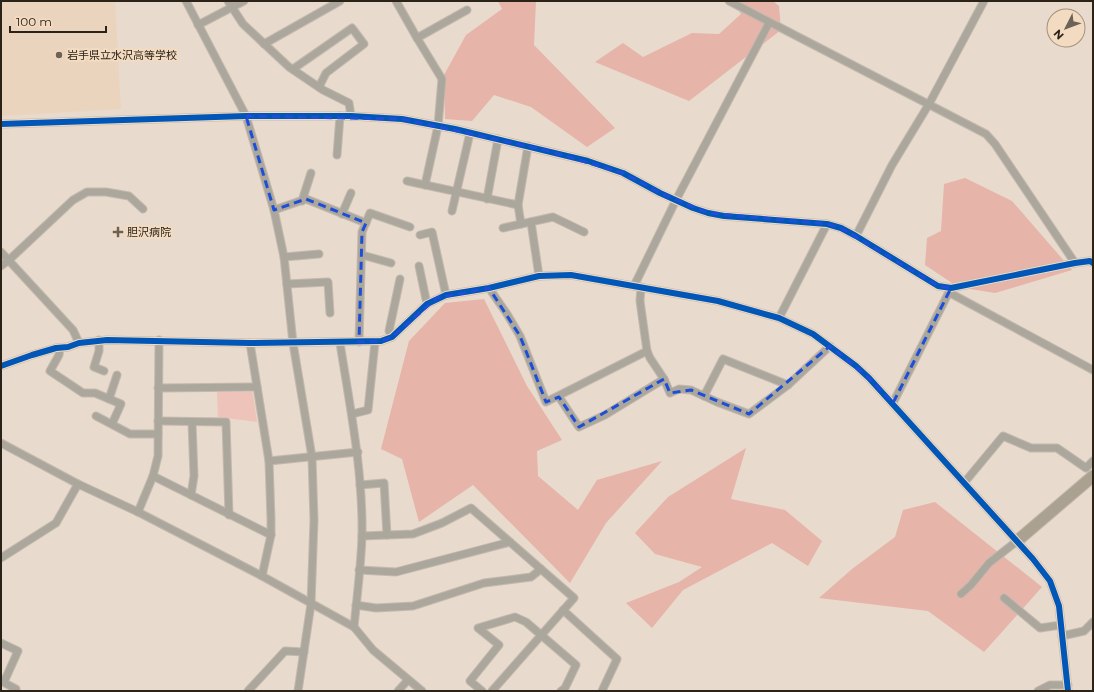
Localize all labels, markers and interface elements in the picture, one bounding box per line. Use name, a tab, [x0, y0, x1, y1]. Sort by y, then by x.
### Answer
scale bar	[10, 8, 106, 34]
north arrow	[1046, 8, 1086, 48]
text: 100 m	[16, 14, 52, 29]
text: N	[1050, 27, 1067, 43]
place label: 岩手県立水沢高等学校	[67, 48, 177, 62]
marker: 岩手県立水沢高等学校	[54, 50, 64, 60]
place label: 胆沢病院	[127, 225, 171, 239]
marker: 胆沢病院	[112, 226, 124, 238]

